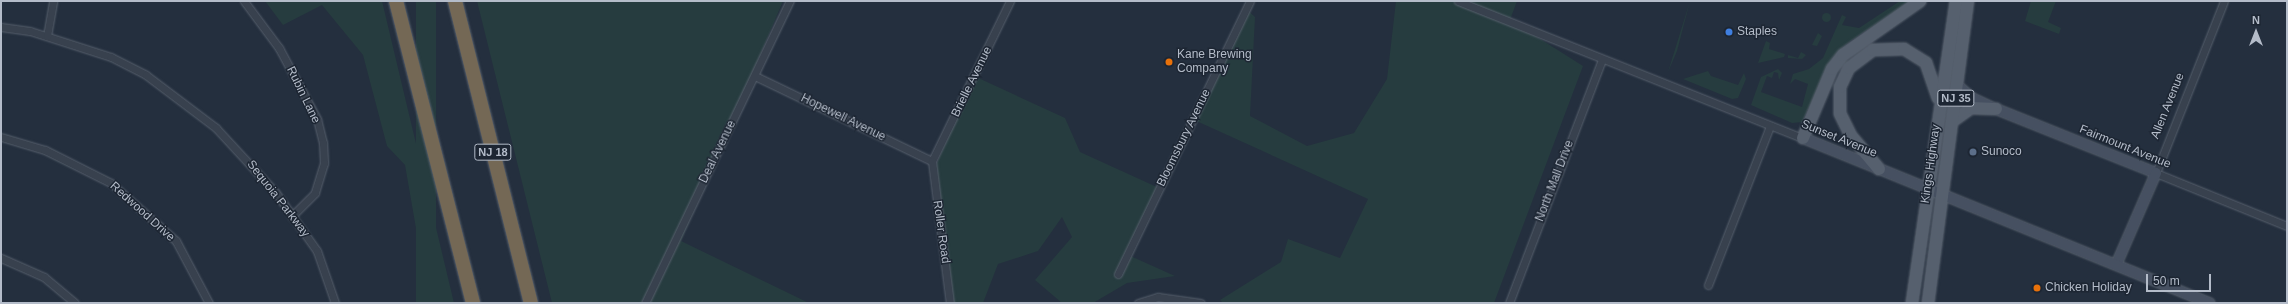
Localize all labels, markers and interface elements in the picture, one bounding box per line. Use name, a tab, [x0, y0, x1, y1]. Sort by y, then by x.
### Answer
north arrow	[2236, 12, 2276, 52]
text: N	[2252, 14, 2260, 26]
place label: Staples	[1737, 25, 1777, 39]
marker: Staples	[1724, 27, 1734, 37]
street label: Brielle Avenue	[949, 44, 995, 120]
place label: Kane Brewing Company	[1177, 48, 1252, 76]
marker: Kane Brewing Company	[1164, 57, 1174, 67]
street label: Rubin Lane	[283, 64, 323, 126]
street label: Allen Avenue	[2148, 71, 2188, 141]
street label: Bloomsbury Avenue	[1154, 87, 1214, 189]
road number: NJ 35	[1937, 89, 1975, 107]
street label: Hopewell Avenue	[798, 91, 888, 145]
street label: Sunset Avenue	[1799, 117, 1879, 161]
street label: Deal Avenue	[697, 118, 739, 186]
street label: Fairmount Avenue	[2077, 122, 2173, 172]
street label: Kings Highway	[1918, 124, 1944, 204]
street label: North Mall Drive	[1533, 138, 1577, 224]
road number: NJ 18	[474, 143, 512, 161]
place label: Sunoco	[1981, 145, 2022, 159]
marker: Sunoco	[1968, 147, 1978, 157]
street label: Sequoia Parkway	[244, 158, 312, 240]
street label: Redwood Drive	[107, 179, 177, 245]
street label: Roller Road	[929, 200, 953, 264]
scale bar	[2148, 266, 2213, 292]
text: 50 m	[2153, 274, 2180, 288]
place label: Chicken Holiday	[2045, 281, 2132, 295]
marker: Chicken Holiday	[2032, 283, 2042, 293]

